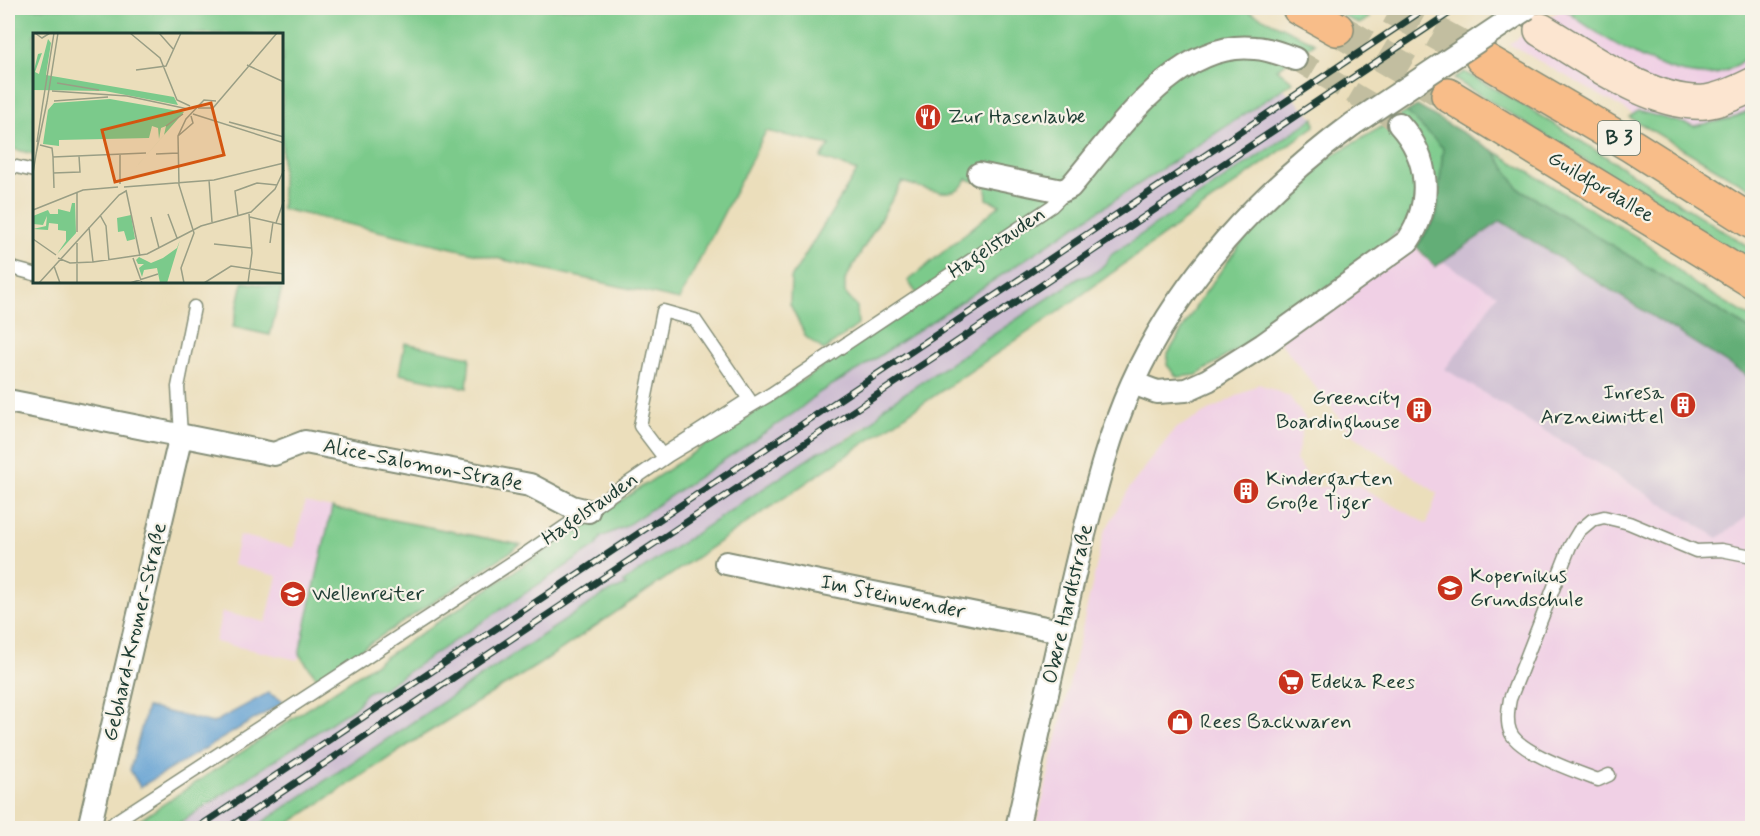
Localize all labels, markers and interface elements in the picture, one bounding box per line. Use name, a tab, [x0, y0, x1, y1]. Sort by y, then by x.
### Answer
inset map	[33, 33, 284, 284]
restaurant icon: Zur Hasenlaube	[913, 102, 943, 132]
place label: Zur Hasenlaube	[948, 103, 1086, 131]
road number: B 3	[1598, 121, 1640, 155]
street label: Guildfordallee	[1541, 144, 1660, 232]
street label: Hagelstauden	[943, 200, 1052, 287]
place label: Inresa Arzneimittel	[1541, 379, 1664, 431]
place label: Greencity Boardinghouse	[1276, 384, 1400, 438]
building icon: Inresa Arzneimittel	[1668, 390, 1698, 420]
building icon: Greencity Boardinghouse	[1404, 395, 1434, 425]
street label: Alice-Salomon-Straße	[321, 432, 525, 498]
place label: Kindergarten Große Tiger	[1266, 465, 1393, 519]
street label: Hagelstauden	[536, 466, 645, 554]
building icon: Kindergarten Große Tiger	[1231, 476, 1261, 506]
street label: Gebhard-Kromer-Straße	[96, 520, 174, 744]
street label: Obere Hardtstraße	[1036, 521, 1100, 687]
place label: Kopernikus Grundschule	[1470, 562, 1584, 614]
street label: Im Steinwender	[818, 568, 968, 626]
school or university icon: Kopernikus Grundschule	[1435, 573, 1465, 603]
school or university icon: Wellenreiter	[278, 579, 308, 609]
place label: Wellenreiter	[312, 580, 425, 608]
supermarket icon: Edeka Rees	[1276, 667, 1306, 697]
place label: Edeka Rees	[1310, 668, 1415, 696]
shop icon: Rees Backwaren	[1165, 707, 1195, 737]
place label: Rees Backwaren	[1200, 708, 1352, 736]

